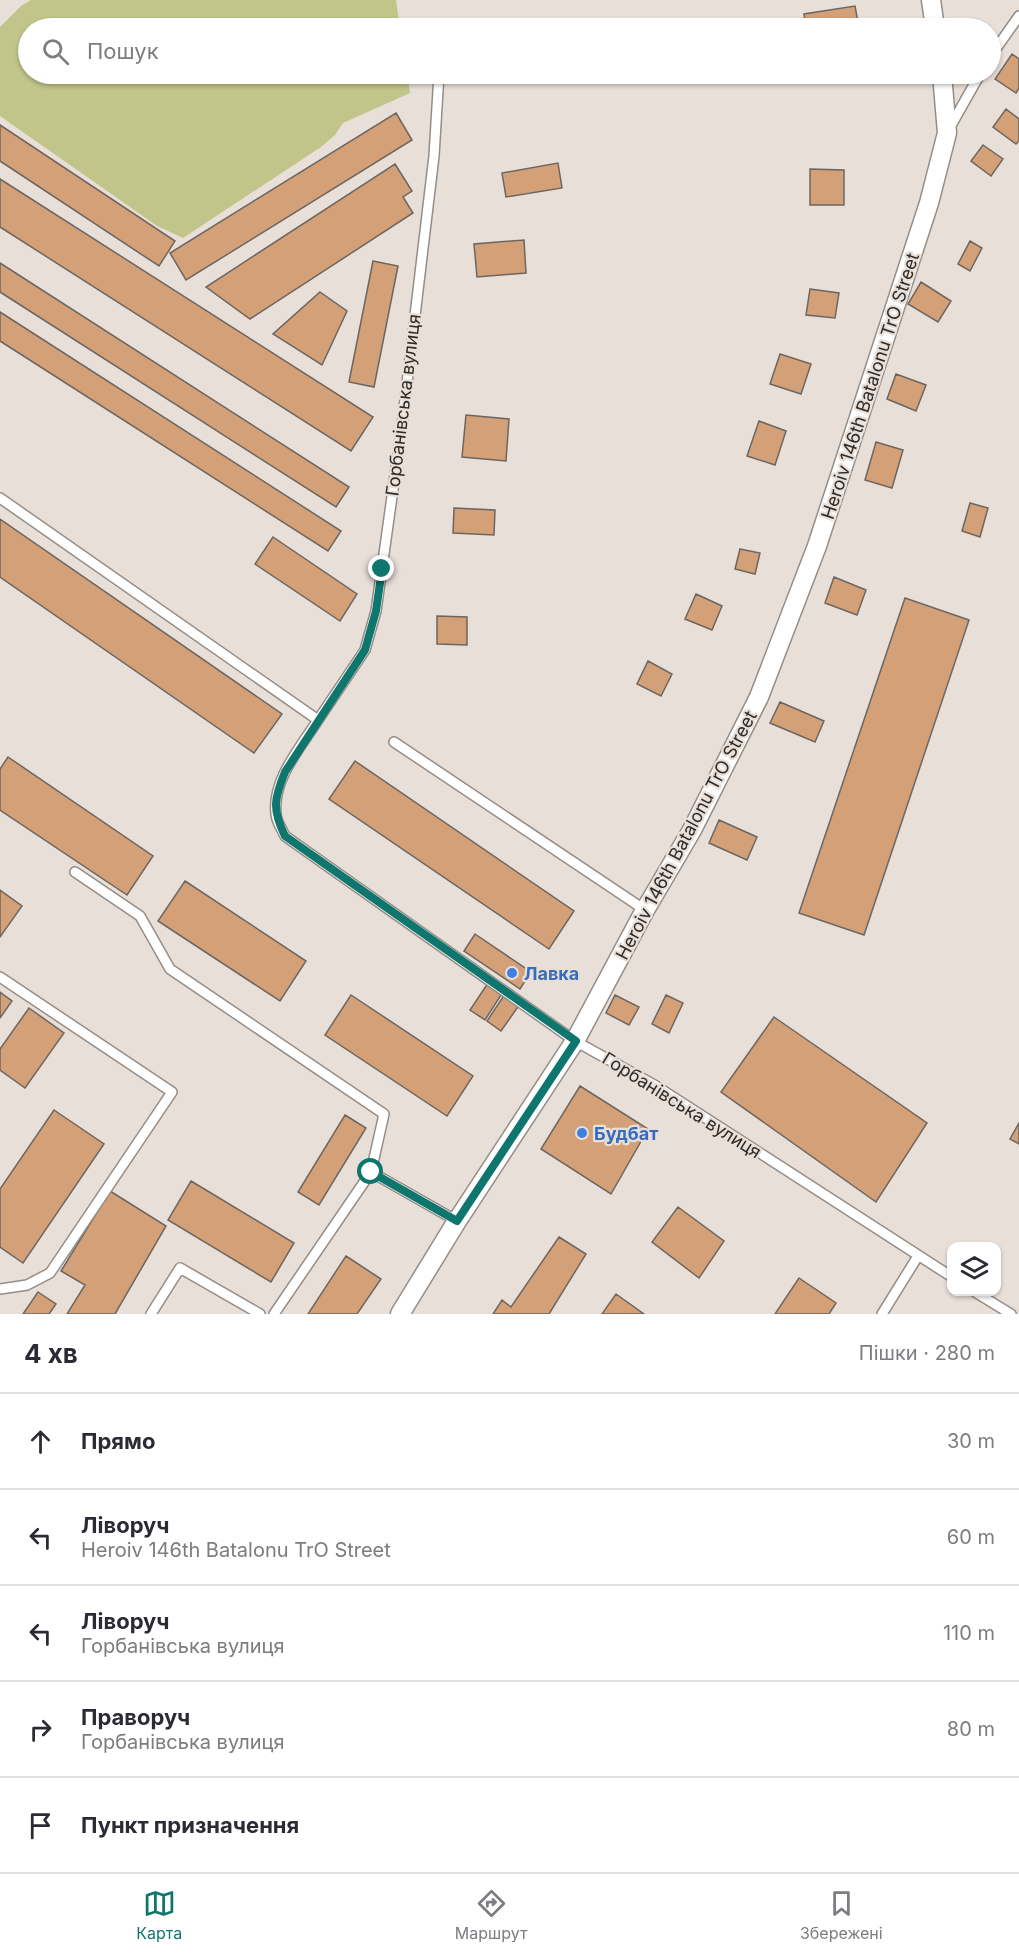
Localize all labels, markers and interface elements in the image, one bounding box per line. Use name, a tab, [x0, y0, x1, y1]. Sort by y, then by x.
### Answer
search box	[18, 18, 1001, 84]
icon: search	[39, 35, 72, 68]
text: Пошук	[87, 38, 159, 64]
street label: Heroiv 146th Batalonu TrO Street	[817, 250, 923, 522]
street label: Горбанівська вулиця	[381, 313, 425, 497]
route end	[368, 555, 394, 581]
street label: Heroiv 146th Batalonu TrO Street	[611, 707, 761, 963]
place label: Лавка	[524, 963, 579, 984]
marker: Лавка	[505, 966, 519, 980]
street label: Горбанівська вулиця	[599, 1048, 765, 1162]
place label: Будбат	[594, 1123, 658, 1144]
marker: Будбат	[575, 1126, 589, 1140]
route start	[357, 1158, 383, 1184]
map controls	[947, 1242, 1001, 1296]
button: layers	[947, 1242, 1001, 1296]
text: 4 хв	[24, 1338, 78, 1369]
text: Пішки · 280 m	[859, 1341, 995, 1365]
icon: ahead	[24, 1425, 57, 1458]
text: Прямо	[81, 1428, 155, 1454]
text: 30 m	[947, 1429, 995, 1453]
text: Ліворуч	[81, 1512, 169, 1538]
icon: left	[24, 1521, 57, 1554]
text: 60 m	[947, 1525, 995, 1549]
text: Heroiv 146th Batalonu TrO Street	[81, 1538, 391, 1562]
text: Ліворуч	[81, 1608, 169, 1634]
icon: left	[24, 1617, 57, 1650]
text: 110 m	[943, 1621, 995, 1645]
text: Горбанівська вулиця	[81, 1634, 285, 1658]
text: Праворуч	[81, 1704, 190, 1730]
icon: right	[24, 1713, 57, 1746]
text: 80 m	[947, 1717, 995, 1741]
text: Горбанівська вулиця	[81, 1730, 285, 1754]
icon: arrive	[24, 1809, 57, 1842]
text: Пункт призначення	[81, 1812, 299, 1838]
tab: Карта	[136, 1887, 182, 1943]
tab: Маршрут	[455, 1887, 527, 1943]
tab: Збережені	[800, 1887, 883, 1943]

